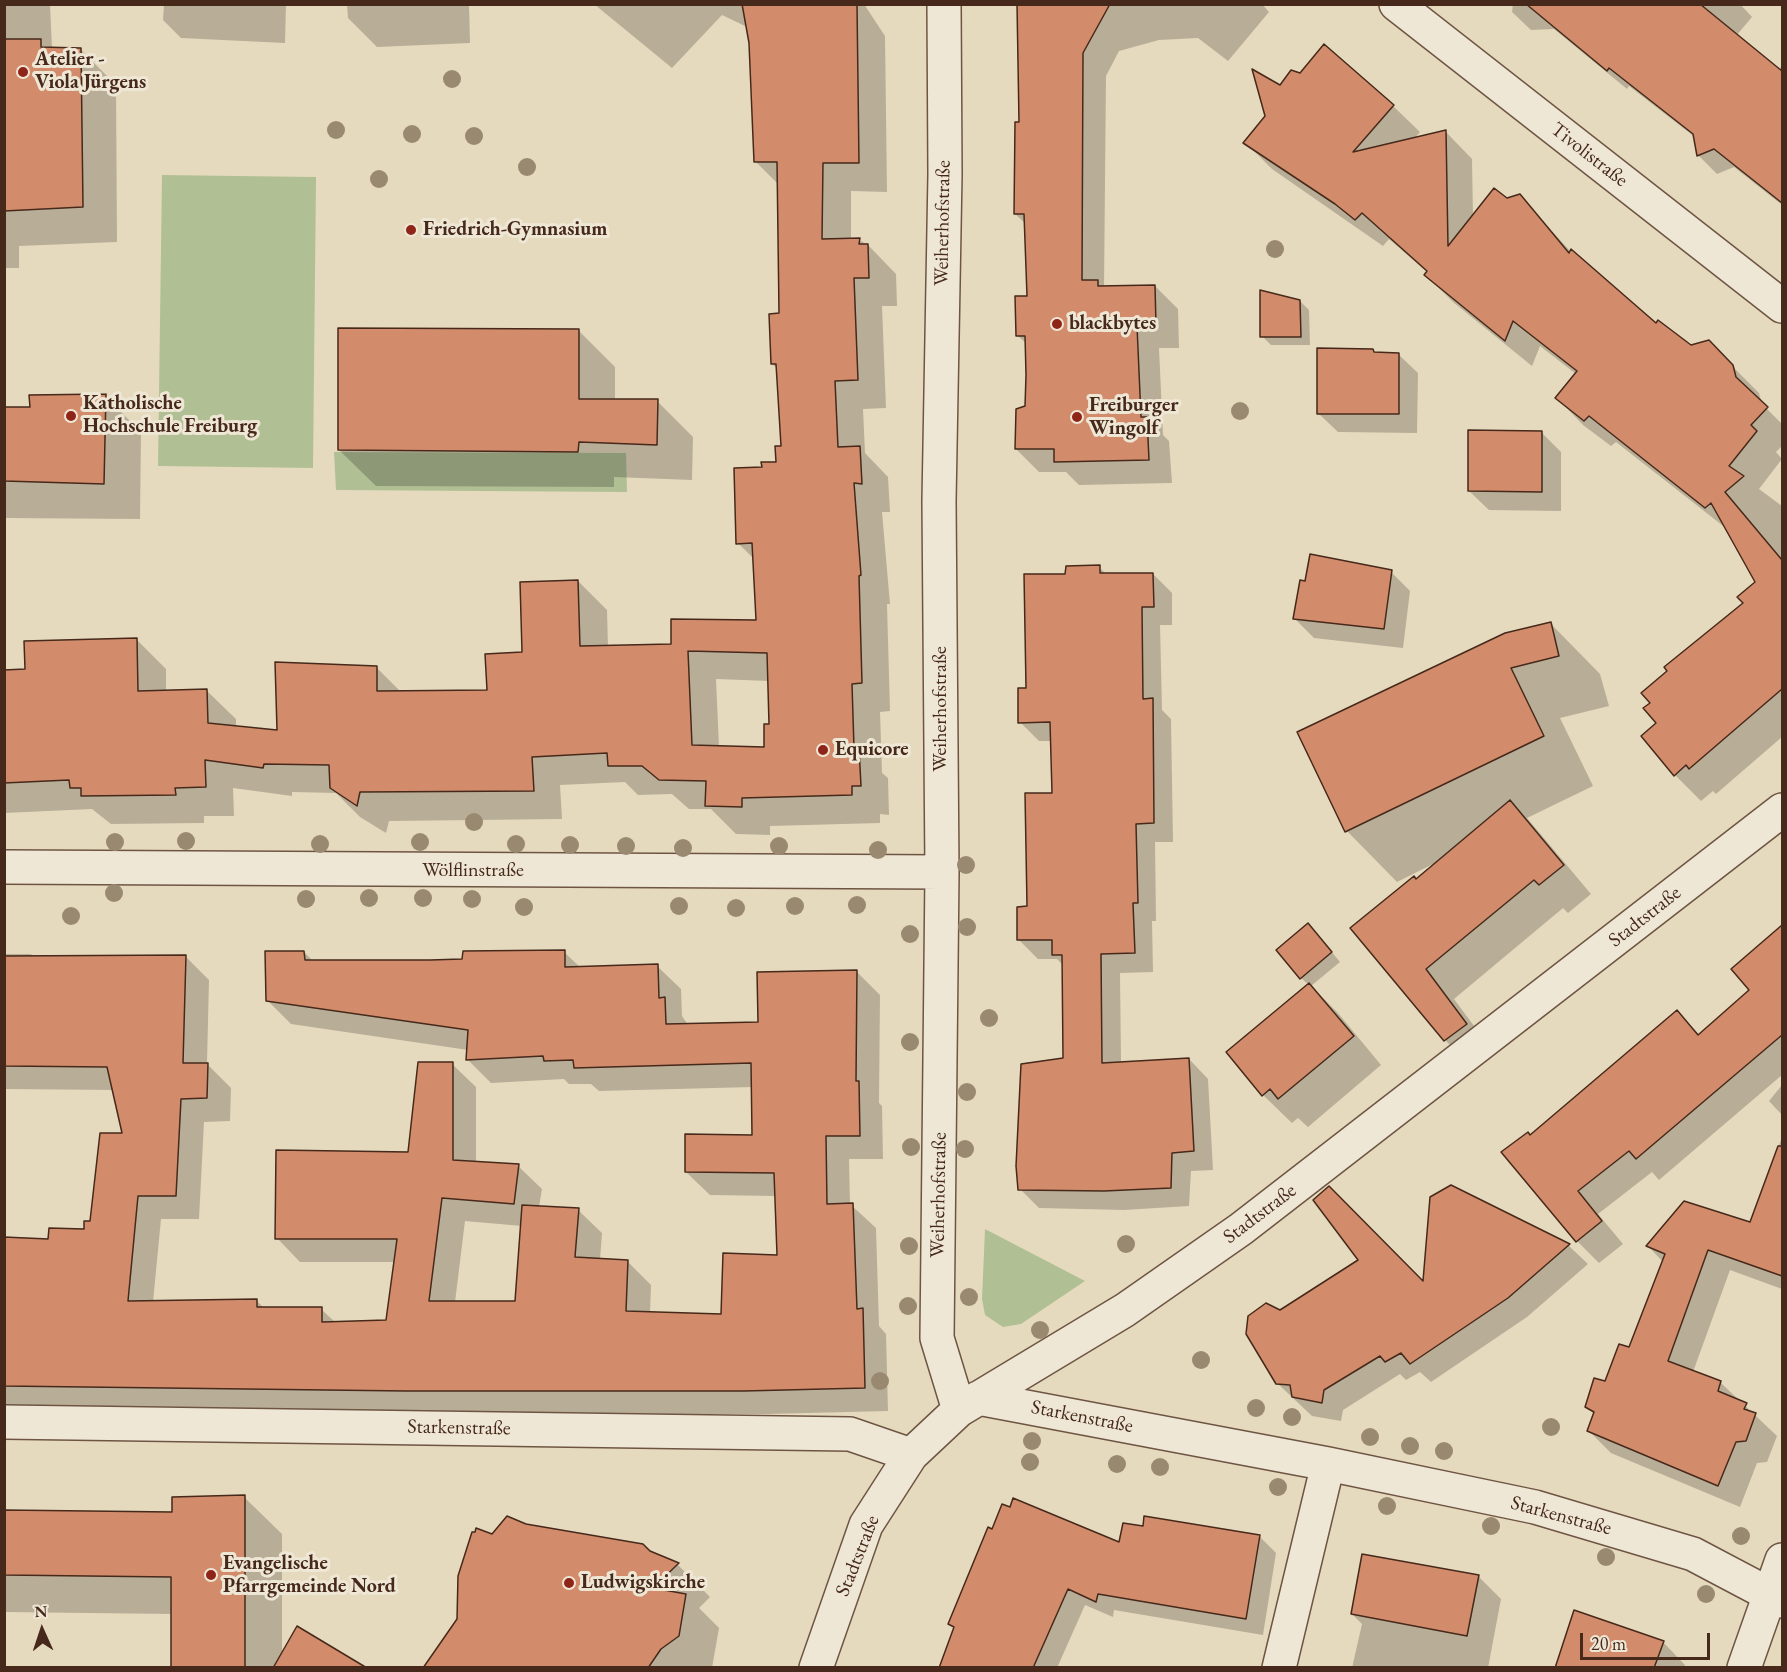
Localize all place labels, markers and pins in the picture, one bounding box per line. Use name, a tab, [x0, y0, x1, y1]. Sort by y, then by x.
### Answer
place label: Atelier - Viola Jürgens	[35, 48, 146, 95]
marker: Atelier - Viola Jürgens	[16, 65, 30, 79]
place label: Friedrich-Gymnasium	[423, 218, 607, 242]
marker: Friedrich-Gymnasium	[404, 223, 418, 237]
place label: blackbytes	[1069, 312, 1156, 336]
marker: blackbytes	[1050, 317, 1064, 331]
place label: Katholische Hochschule Freiburg	[83, 392, 257, 439]
place label: Freiburger Wingolf	[1089, 394, 1179, 441]
marker: Katholische Hochschule Freiburg	[64, 409, 78, 423]
marker: Freiburger Wingolf	[1070, 410, 1084, 424]
place label: Equicore	[835, 738, 909, 762]
marker: Equicore	[816, 743, 830, 757]
place label: Evangelische Pfarrgemeinde Nord	[223, 1552, 396, 1599]
marker: Evangelische Pfarrgemeinde Nord	[204, 1568, 218, 1582]
place label: Ludwigskirche	[581, 1571, 705, 1595]
marker: Ludwigskirche	[562, 1576, 576, 1590]

